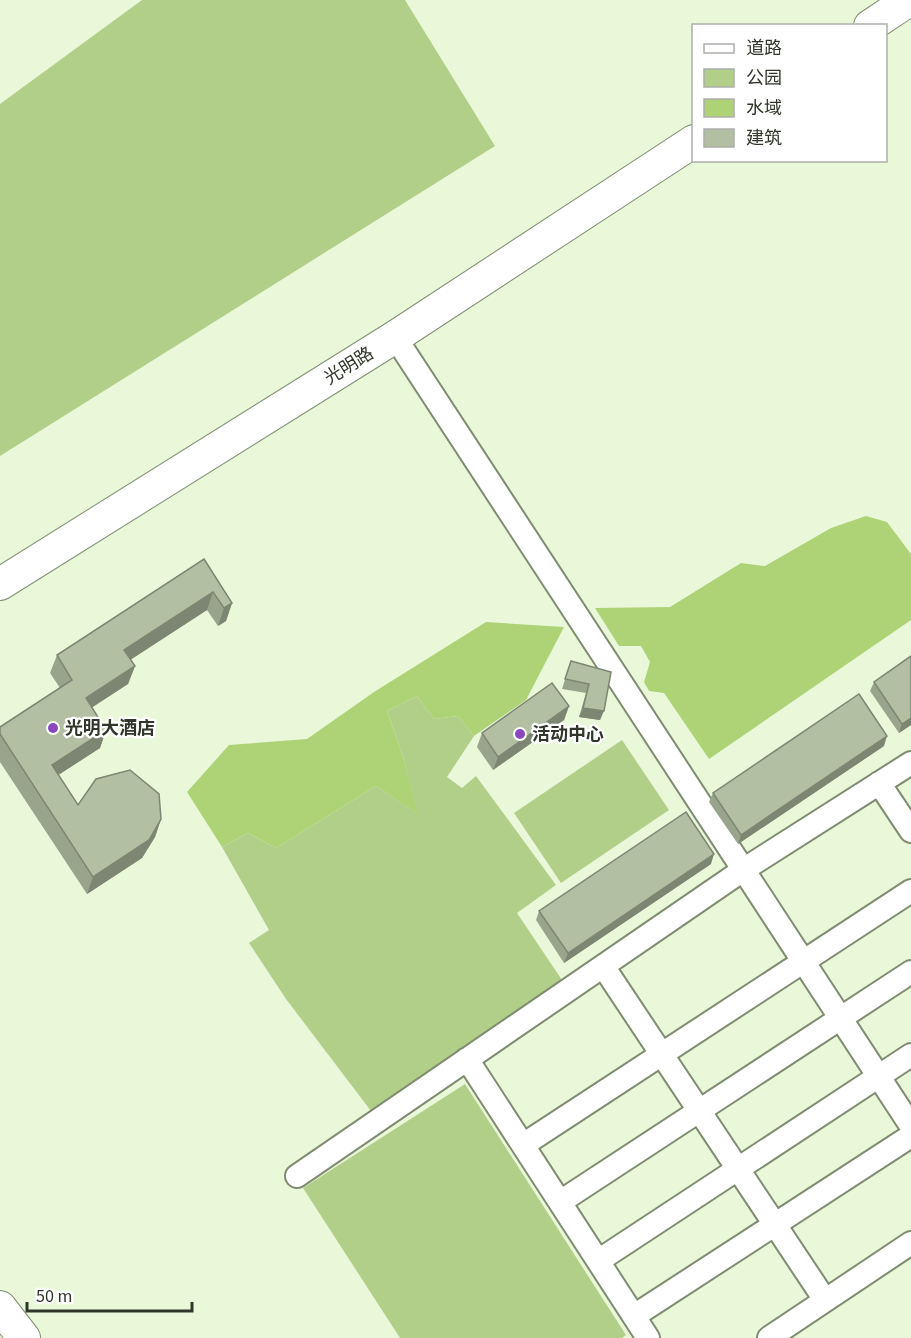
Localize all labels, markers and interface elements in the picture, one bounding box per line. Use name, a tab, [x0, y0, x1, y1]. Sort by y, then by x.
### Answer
legend	[692, 24, 887, 162]
text: 道路	[746, 36, 782, 61]
text: 公园	[746, 66, 782, 91]
text: 水域	[746, 96, 782, 121]
text: 建筑	[746, 126, 782, 151]
street label: 光明路	[319, 341, 379, 391]
place label: 光明大酒店	[65, 716, 155, 741]
marker: 光明大酒店	[46, 721, 60, 735]
place label: 活动中心	[532, 722, 604, 747]
marker: 活动中心	[513, 727, 527, 741]
scale bar	[27, 1275, 192, 1313]
text: 50 m	[36, 1284, 72, 1309]

